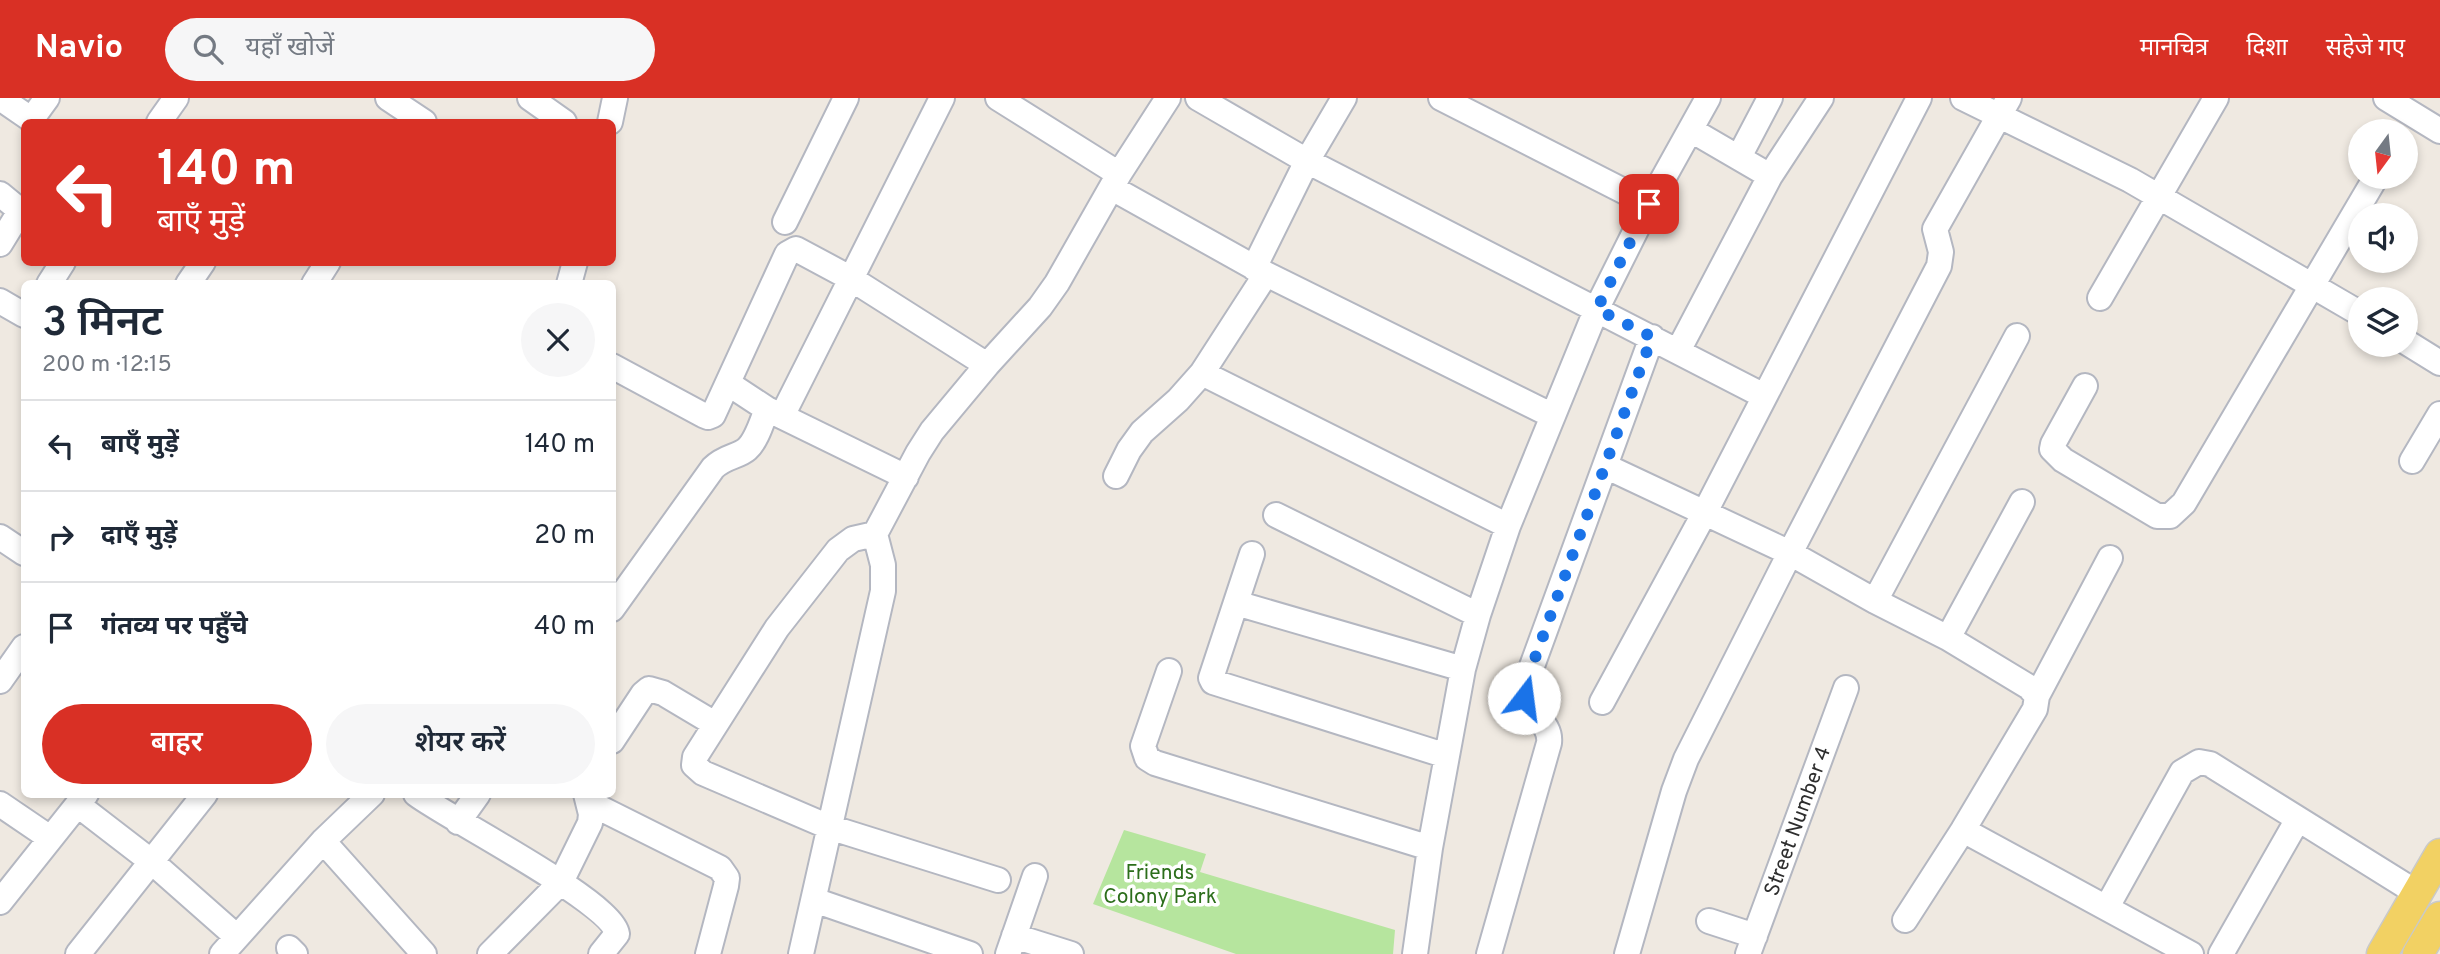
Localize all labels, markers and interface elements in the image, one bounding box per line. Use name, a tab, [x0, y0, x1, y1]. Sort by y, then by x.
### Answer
search box	[165, 18, 655, 81]
text: Navio	[35, 28, 123, 70]
icon: search	[189, 30, 227, 68]
text: यहाँ खोजें	[245, 32, 334, 65]
text: मानचित्र	[2140, 34, 2208, 64]
text: दिशा	[2246, 34, 2288, 64]
text: सहेजे गए	[2326, 34, 2405, 64]
north arrow	[2348, 119, 2418, 189]
map controls	[2348, 119, 2418, 357]
text: 140 m	[157, 141, 296, 203]
icon: left	[42, 147, 133, 238]
pin	[1619, 174, 1679, 234]
icon: arrive	[1630, 185, 1668, 223]
text: बाएँ मुड़ें	[157, 203, 245, 243]
button: sound	[2348, 203, 2418, 273]
button: layers	[2348, 287, 2418, 357]
text: 3 मिनट	[42, 298, 163, 351]
button: close	[521, 303, 595, 377]
text: 200 m · 12:15	[42, 351, 172, 380]
icon: left	[42, 427, 80, 465]
text: बाएँ मुड़ें	[101, 429, 179, 462]
text: 140 m	[525, 429, 595, 462]
icon: right	[42, 518, 80, 556]
text: दाएँ मुड़ें	[101, 520, 177, 553]
text: 20 m	[534, 520, 595, 553]
icon: arrive	[42, 609, 80, 647]
text: गंतव्य पर पहुँचे	[101, 611, 248, 644]
text: 40 m	[534, 611, 595, 644]
position arrow	[1487, 661, 1561, 735]
button: बाहर	[42, 704, 312, 784]
button: शेयर करें	[326, 704, 595, 784]
street label: Street Number 4	[1759, 743, 1838, 900]
park label: Friends Colony Park	[1103, 860, 1217, 911]

